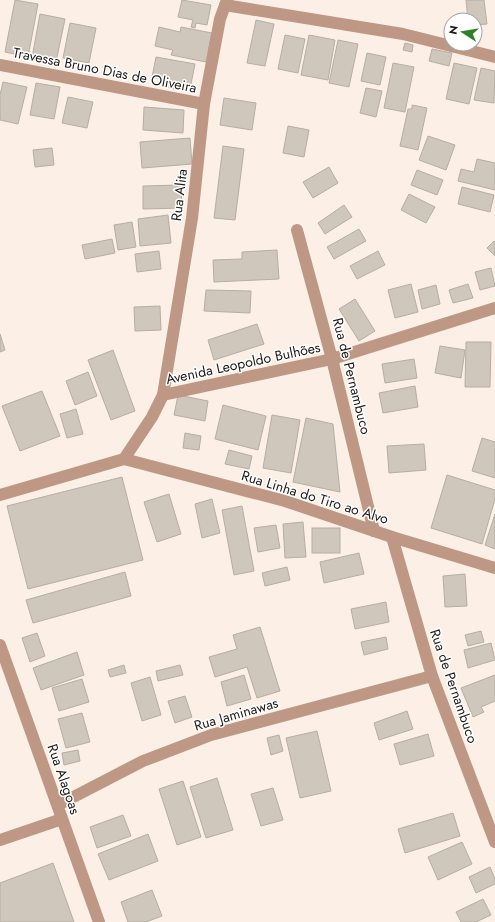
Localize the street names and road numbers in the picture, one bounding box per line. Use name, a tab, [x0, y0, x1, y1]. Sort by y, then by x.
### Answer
street label: Travessa Bruno Dias de Oliveira	[11, 42, 199, 98]
street label: Rua Alita	[166, 168, 192, 222]
street label: Rua de Pernambuco	[328, 316, 376, 437]
street label: Avenida Leopoldo Bulhões	[164, 337, 323, 389]
street label: Rua Linha do Tiro ao Alvo	[239, 465, 391, 529]
street label: Rua de Pernambuco	[425, 626, 483, 746]
street label: Rua Jaminawas	[192, 692, 281, 736]
street label: Rua Alagoas	[43, 741, 86, 817]

